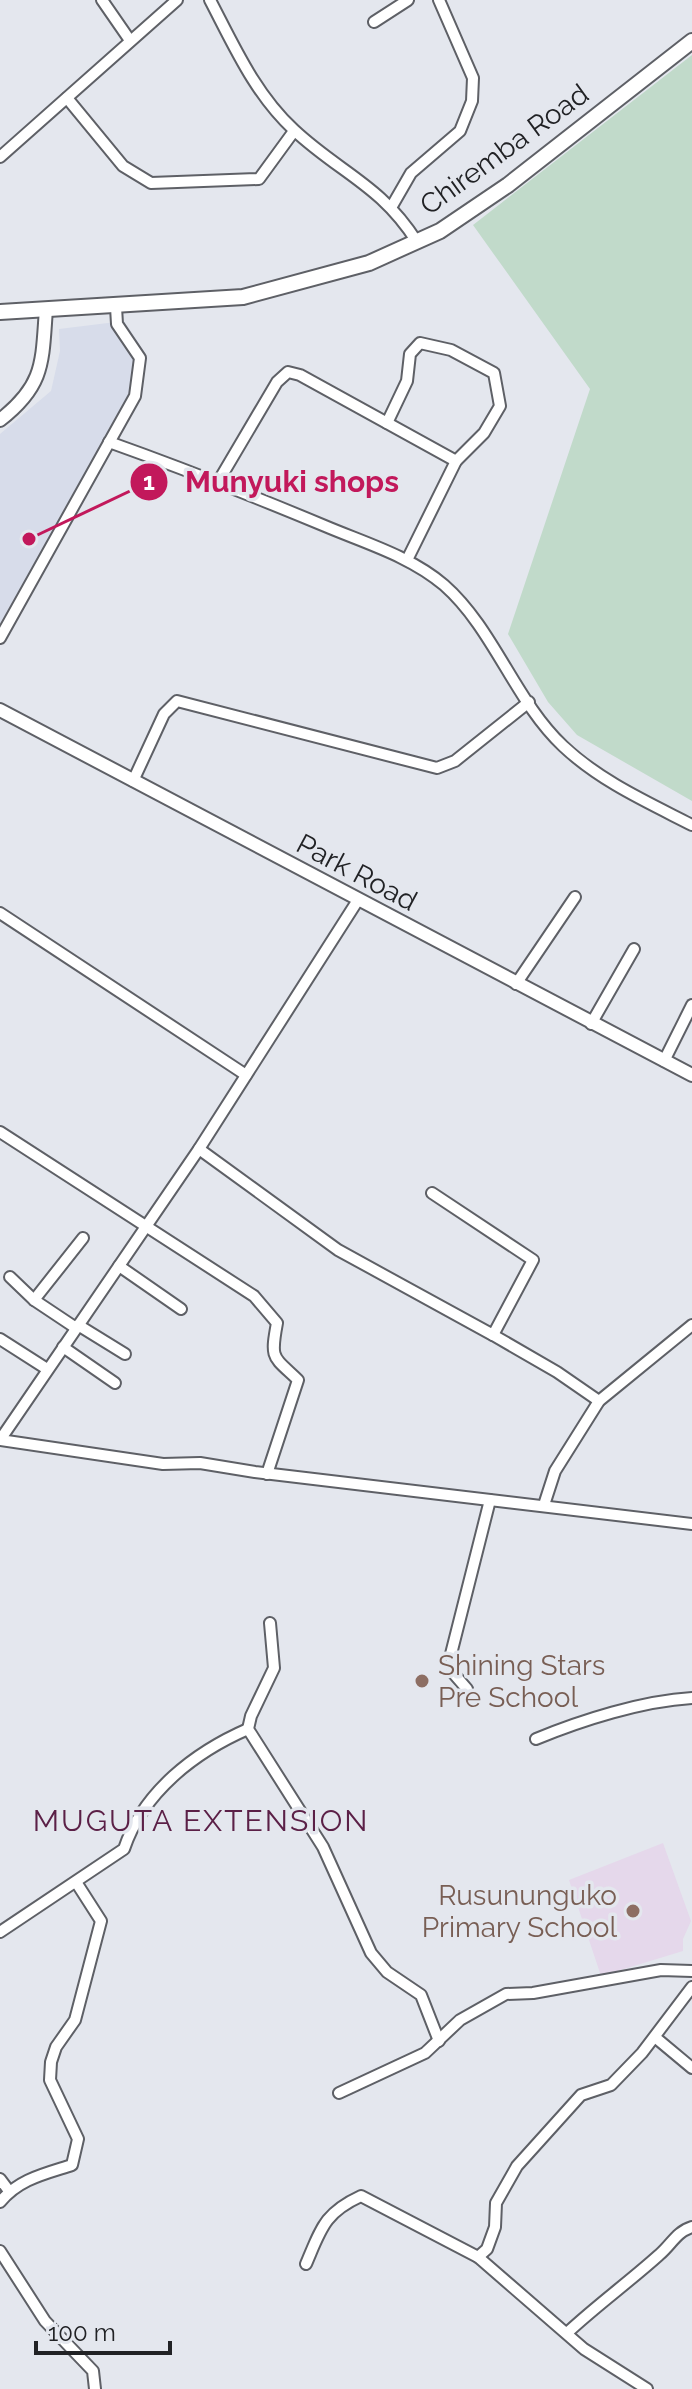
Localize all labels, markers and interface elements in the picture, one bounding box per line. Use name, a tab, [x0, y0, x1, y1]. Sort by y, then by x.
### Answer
street label: Chiremba Road	[414, 77, 595, 222]
callout: Munyuki shops	[129, 455, 415, 509]
text: Munyuki shops	[185, 464, 399, 499]
text: 1	[143, 467, 155, 496]
street label: Park Road	[291, 827, 423, 918]
place label: Shining Stars Pre School	[438, 1649, 605, 1714]
marker: Shining Stars Pre School	[413, 1672, 431, 1690]
district label: MUGUTA EXTENSION	[33, 1803, 369, 1838]
place label: Rusununguko Primary School	[422, 1879, 617, 1944]
marker: Rusununguko Primary School	[624, 1902, 642, 1920]
scale bar	[36, 2305, 170, 2355]
text: 100 m	[48, 2318, 116, 2347]

